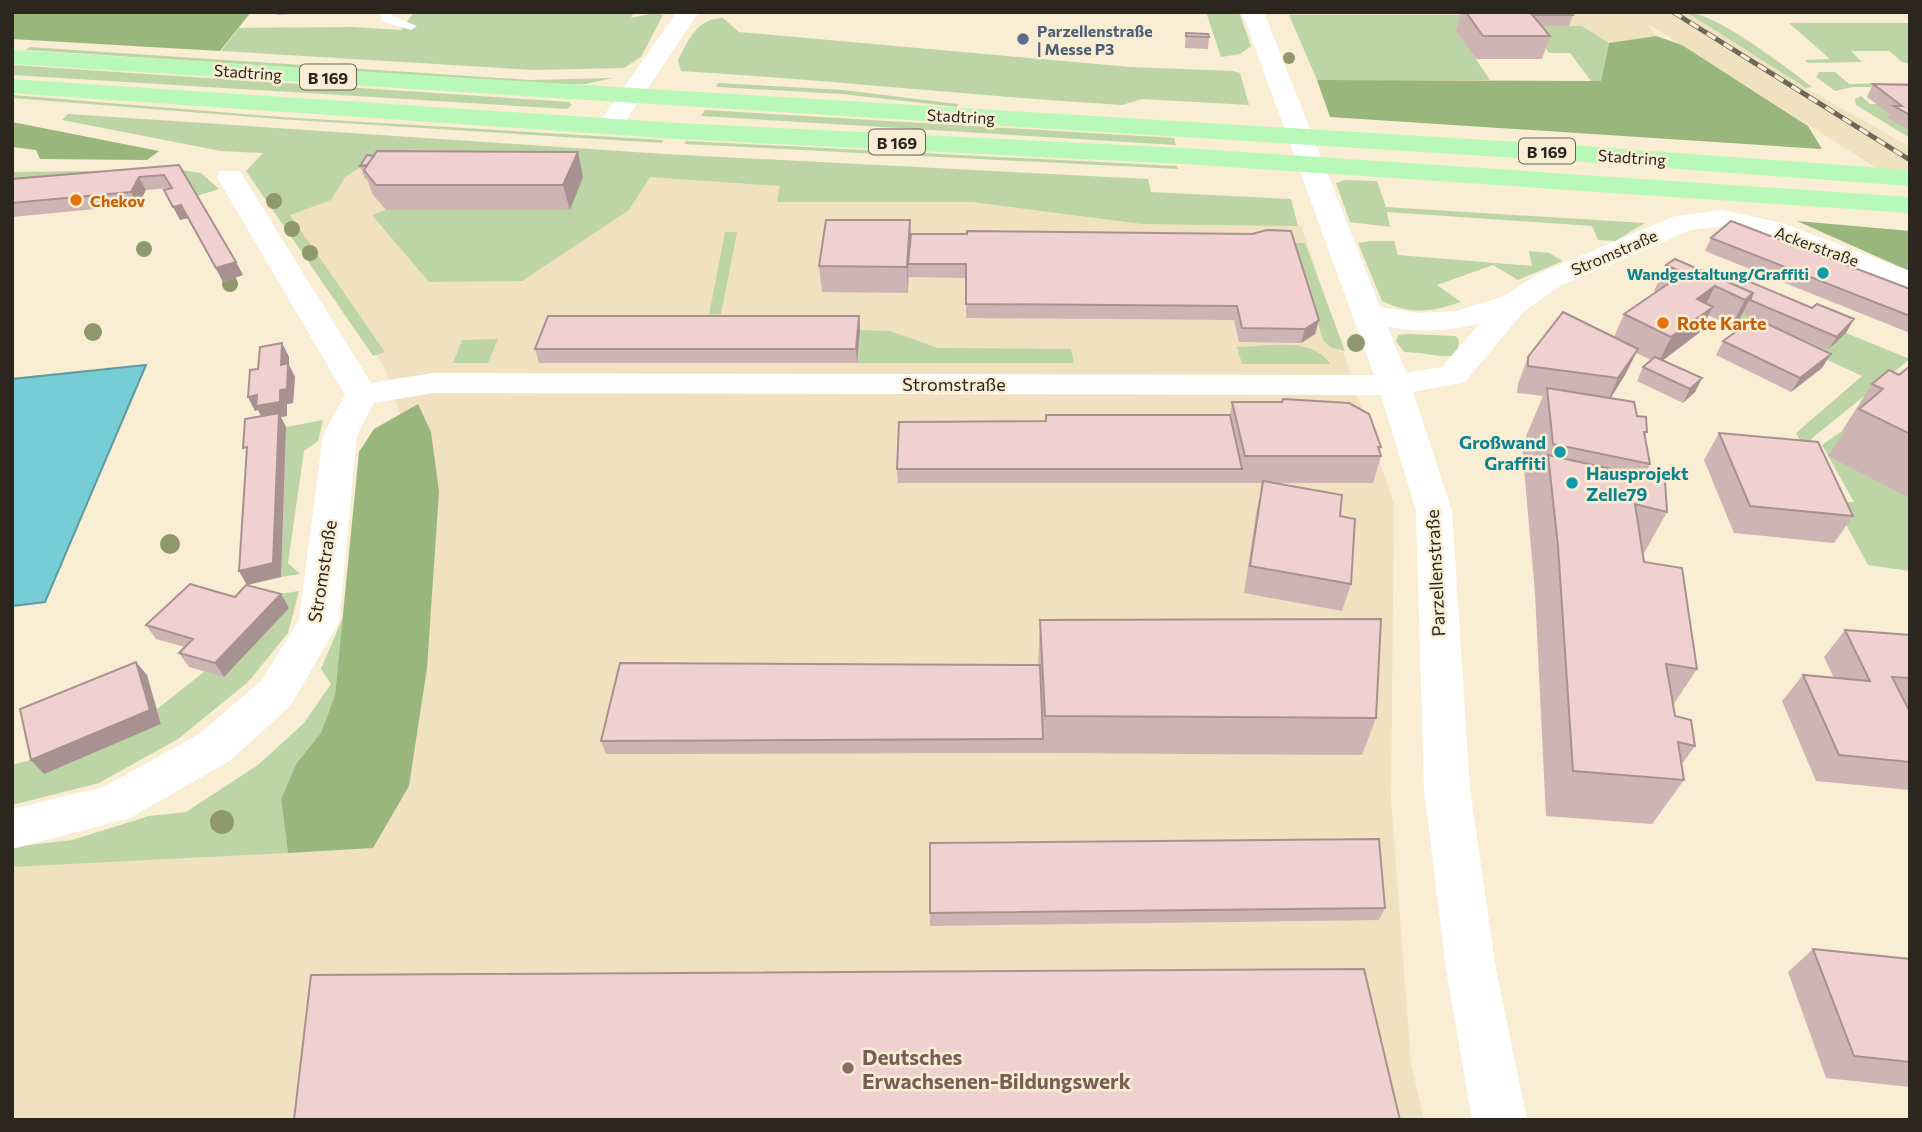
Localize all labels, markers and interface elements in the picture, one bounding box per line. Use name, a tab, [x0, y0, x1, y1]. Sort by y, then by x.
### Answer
place label: Parzellenstraße | Messe P3	[1037, 21, 1153, 58]
marker: Parzellenstraße | Messe P3	[1015, 31, 1031, 47]
street label: Stadtring	[213, 60, 283, 84]
road number: B 169	[300, 64, 356, 90]
street label: Stadtring	[926, 105, 996, 127]
road number: B 169	[869, 130, 925, 154]
road number: B 169	[1519, 139, 1575, 164]
street label: Stadtring	[1597, 145, 1667, 169]
place label: Chekov	[90, 191, 146, 210]
marker: Chekov	[68, 192, 84, 208]
street label: Ackerstraße	[1772, 222, 1862, 270]
street label: Stromstraße	[1568, 225, 1660, 279]
place label: Wandgestaltung/Graffiti	[1626, 264, 1809, 283]
marker: Wandgestaltung/Graffiti	[1815, 265, 1831, 281]
place label: Rote Karte	[1677, 312, 1766, 334]
marker: Rote Karte	[1655, 315, 1671, 331]
street label: Stromstraße	[902, 373, 1006, 395]
place label: Großwand Graffiti	[1459, 431, 1546, 474]
marker: Großwand Graffiti	[1552, 444, 1568, 460]
place label: Hausprojekt Zelle79	[1586, 462, 1689, 505]
marker: Hausprojekt Zelle79	[1564, 475, 1580, 491]
street label: Parzellenstraße	[1421, 509, 1449, 637]
street label: Stromstraße	[303, 518, 341, 624]
place label: Deutsches Erwachsenen-Bildungswerk	[862, 1044, 1131, 1093]
marker: Deutsches Erwachsenen-Bildungswerk	[840, 1060, 856, 1076]

